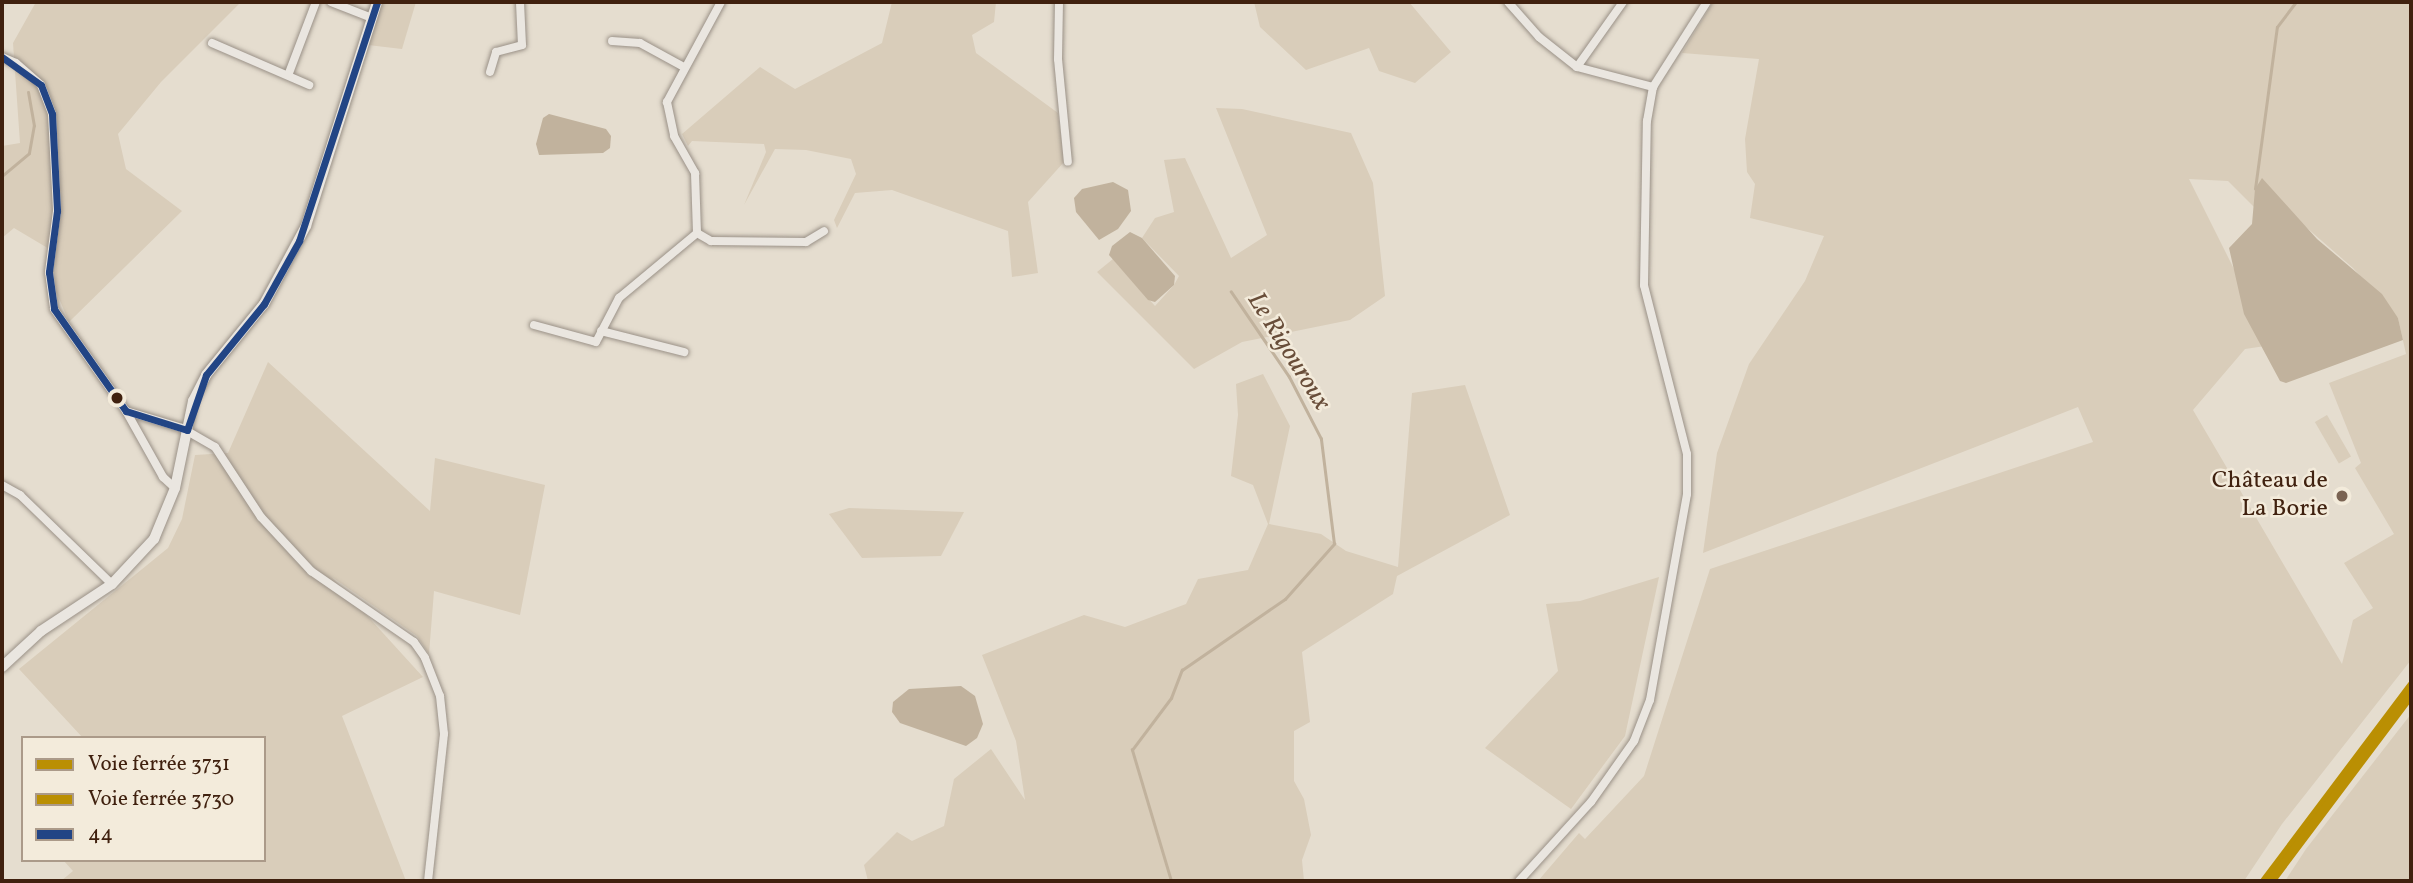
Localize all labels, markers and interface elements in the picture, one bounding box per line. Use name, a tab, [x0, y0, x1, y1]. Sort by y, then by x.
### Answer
water label: Le Rigouroux	[1239, 287, 1337, 417]
unlabelled marker	[110, 391, 124, 405]
place label: Château de La Borie	[2212, 468, 2328, 524]
marker: Château de La Borie	[2334, 488, 2350, 504]
legend	[21, 736, 266, 862]
text: Voie ferrée 3731	[88, 750, 230, 779]
text: Voie ferrée 3730	[88, 785, 234, 814]
text: 44	[88, 820, 113, 849]

